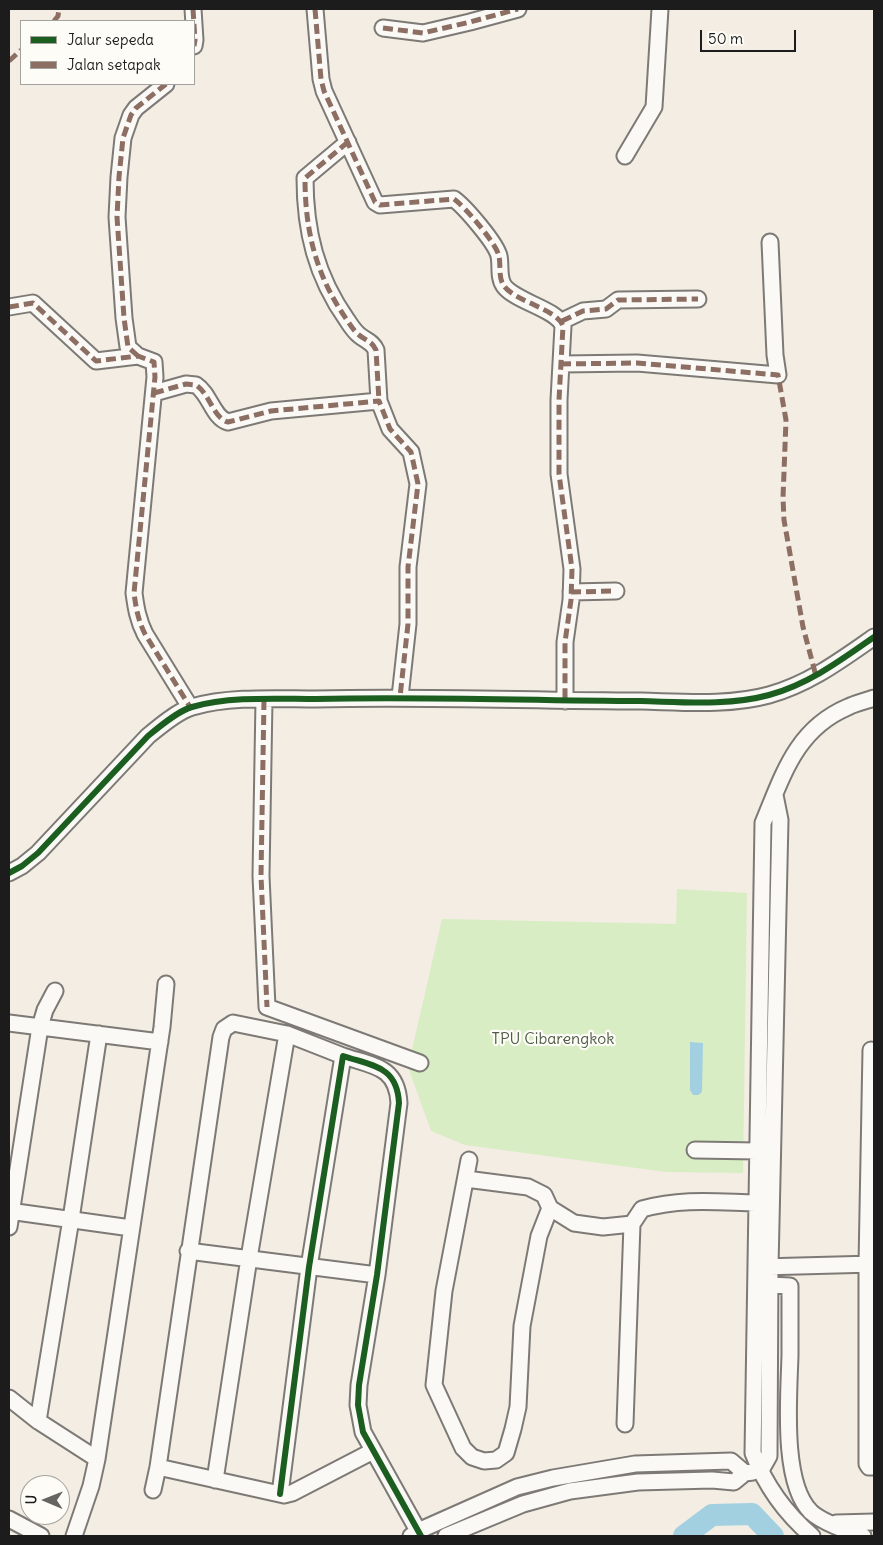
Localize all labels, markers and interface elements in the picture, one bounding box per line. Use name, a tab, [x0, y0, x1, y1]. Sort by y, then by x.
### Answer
legend	[20, 20, 195, 85]
scale bar	[703, 20, 799, 52]
text: 50 m	[708, 29, 743, 48]
text: Jalur sepeda	[67, 30, 154, 49]
text: Jalan setapak	[67, 55, 161, 74]
park label: TPU Cibarengkok	[492, 1029, 614, 1049]
north arrow	[20, 1475, 70, 1525]
text: U	[22, 1495, 40, 1505]

